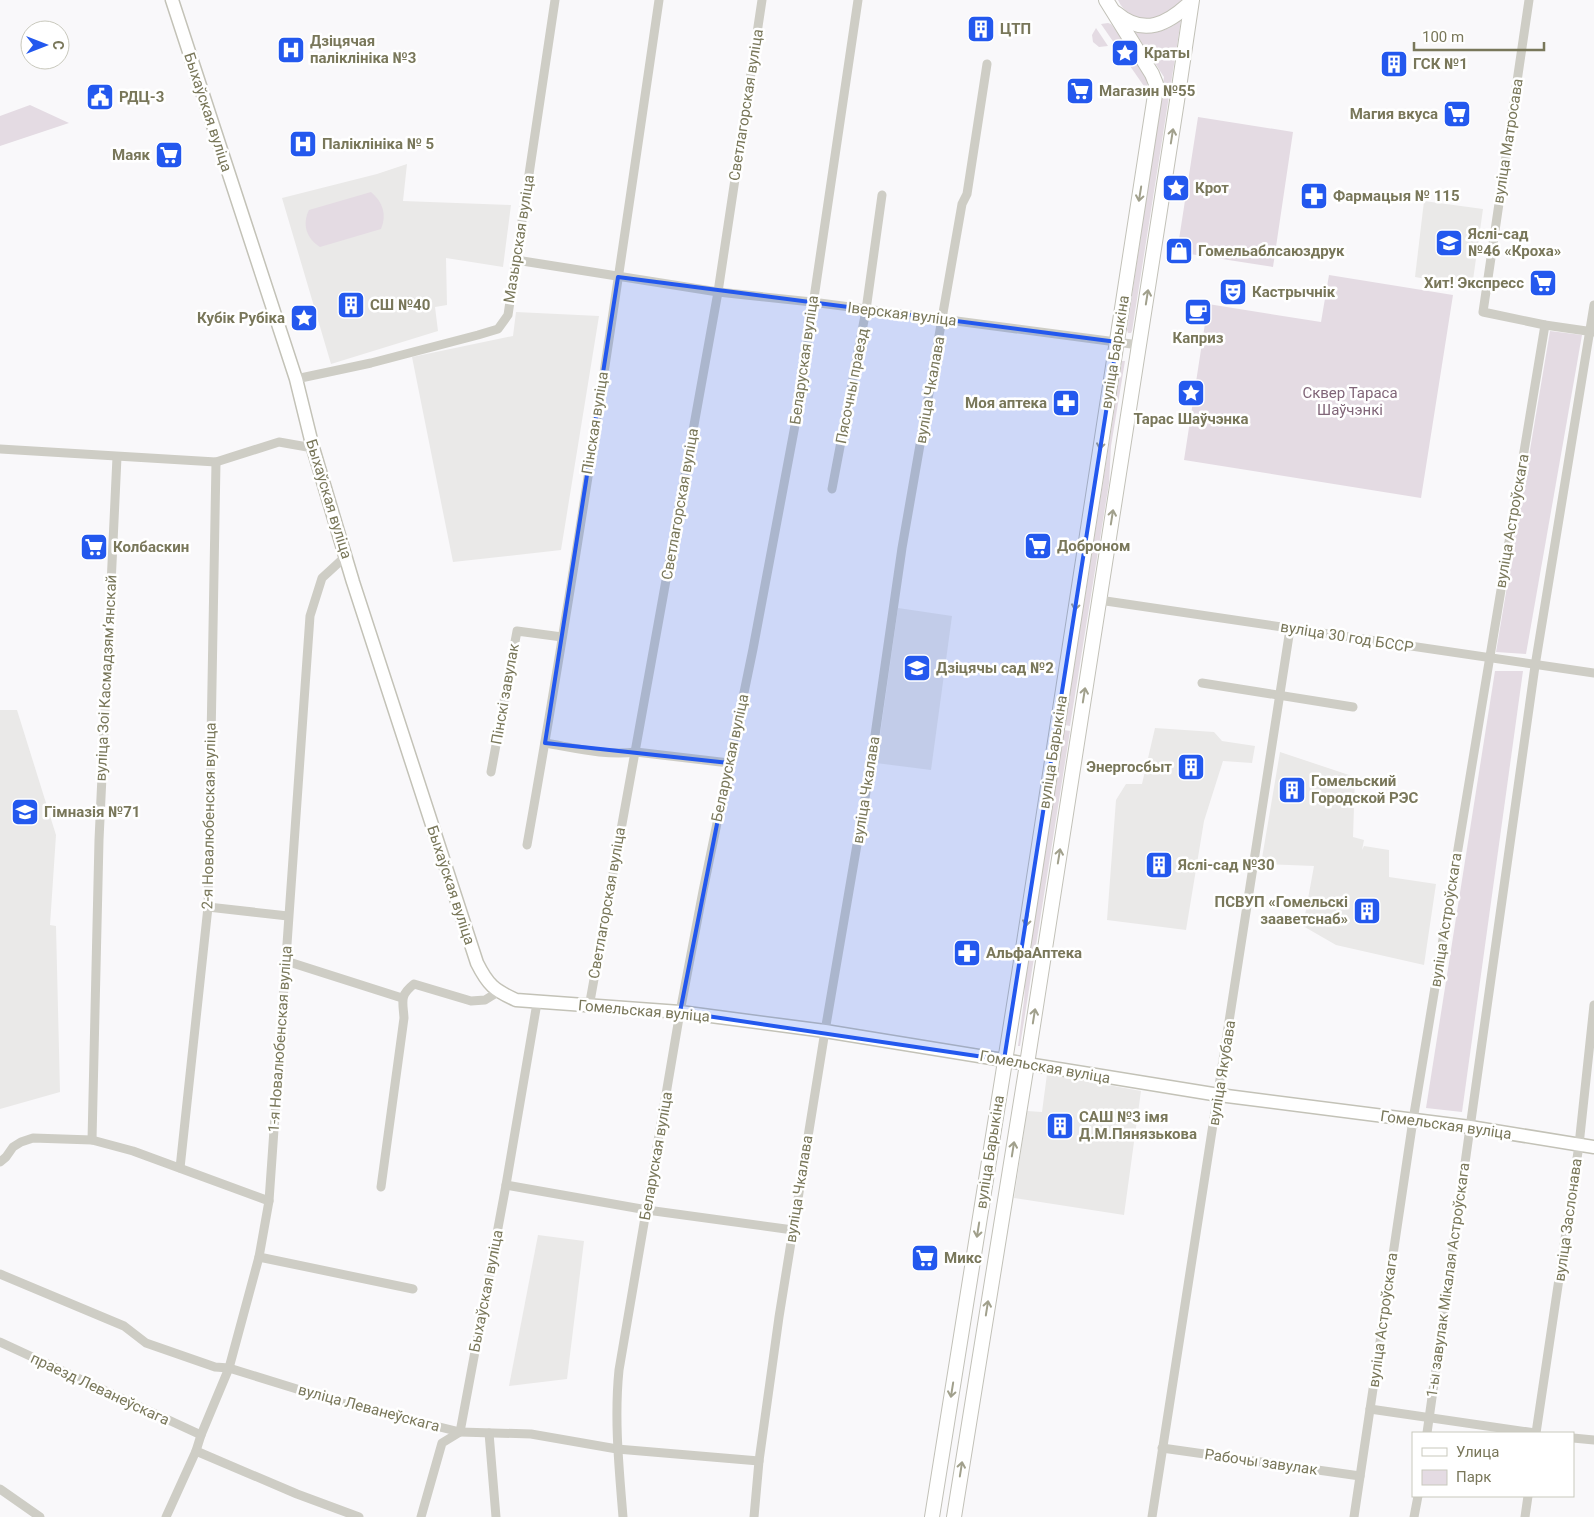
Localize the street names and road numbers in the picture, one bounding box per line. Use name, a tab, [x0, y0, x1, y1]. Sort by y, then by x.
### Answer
street label: Светлагорская вуліца	[725, 28, 767, 182]
street label: Быхаўская вуліца	[180, 50, 236, 174]
street label: вуліца Матросава	[1489, 77, 1527, 205]
street label: Мазырская вуліца	[500, 174, 538, 304]
street label: Беларуская вуліца	[786, 294, 822, 426]
street label: вуліца Барыкіна	[1097, 294, 1133, 410]
street label: Іверская вуліца	[846, 298, 958, 330]
street label: Пясочны праезд	[832, 327, 872, 445]
street label: вуліца Чкалава	[912, 335, 948, 445]
street label: Пінская вуліца	[578, 370, 612, 476]
street label: Светлагорская вуліца	[658, 427, 702, 581]
street label: Быхаўская вуліца	[302, 437, 356, 561]
street label: вуліца Астроўскага	[1491, 453, 1533, 589]
street label: вуліца Зоі Касмадзямʼянскай	[92, 574, 120, 782]
street label: вуліца 30 год БССР	[1279, 618, 1415, 656]
street label: Пінскі завулак	[487, 642, 523, 746]
street label: Беларуская вуліца	[708, 692, 752, 824]
street label: вуліца Барыкіна	[1035, 694, 1071, 810]
street label: 2-я Новалюбенская вуліца	[198, 722, 220, 910]
street label: вуліца Чкалава	[849, 735, 883, 845]
street label: Быхаўская вуліца	[423, 823, 479, 947]
street label: Светлагорская вуліца	[585, 826, 629, 980]
street label: вуліца Астроўскага	[1426, 852, 1466, 988]
street label: 1-я Новалюбенская вуліца	[264, 945, 296, 1133]
street label: Гомельская вуліца	[577, 996, 711, 1026]
street label: вуліца Якубава	[1205, 1019, 1239, 1127]
street label: Гомельская вуліца	[978, 1047, 1112, 1087]
street label: Беларуская вуліца	[636, 1090, 676, 1222]
street label: вуліца Барыкіна	[972, 1094, 1008, 1210]
street label: Гомельская вуліца	[1379, 1107, 1513, 1143]
street label: вуліца Чкалава	[782, 1134, 816, 1244]
street label: вуліца Заслонава	[1550, 1157, 1586, 1283]
street label: 1-ы завулак Мікалая Астроўскага	[1423, 1162, 1473, 1398]
street label: Быхаўская вуліца	[465, 1228, 507, 1354]
street label: вуліца Астроўскага	[1365, 1252, 1401, 1388]
street label: праезд Леванеўскага	[28, 1349, 172, 1429]
street label: вуліца Леванеўскага	[296, 1380, 442, 1436]
street label: Рабочы завулак	[1203, 1445, 1319, 1479]

